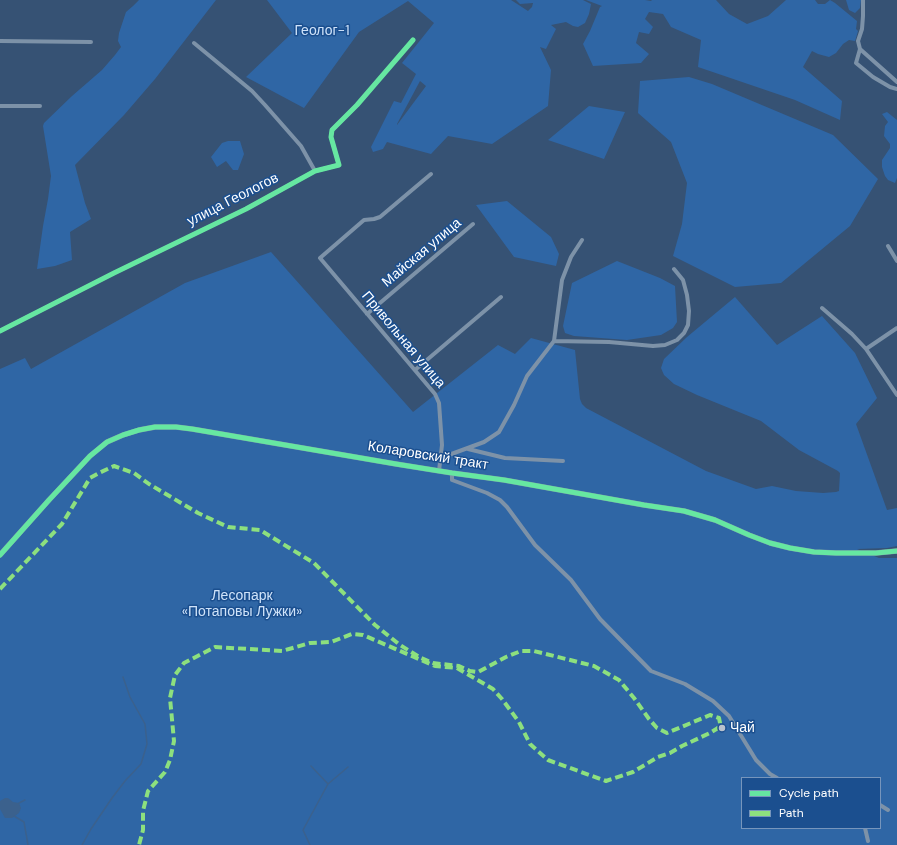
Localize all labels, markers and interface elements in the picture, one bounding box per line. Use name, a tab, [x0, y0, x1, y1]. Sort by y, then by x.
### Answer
park label: Геолог-1	[294, 23, 350, 39]
street label: улица Геологов	[185, 170, 281, 230]
street label: Майская улица	[379, 215, 465, 291]
street label: Привольная улица	[358, 288, 448, 392]
street label: Коларовский тракт	[367, 438, 489, 474]
park label: Лесопарк «Потаповы Лужки»	[182, 588, 302, 620]
place label: Чай	[730, 720, 755, 736]
marker: Чай	[717, 723, 727, 733]
legend	[741, 777, 881, 829]
text: Cycle path	[779, 785, 839, 801]
text: Path	[779, 805, 804, 821]

